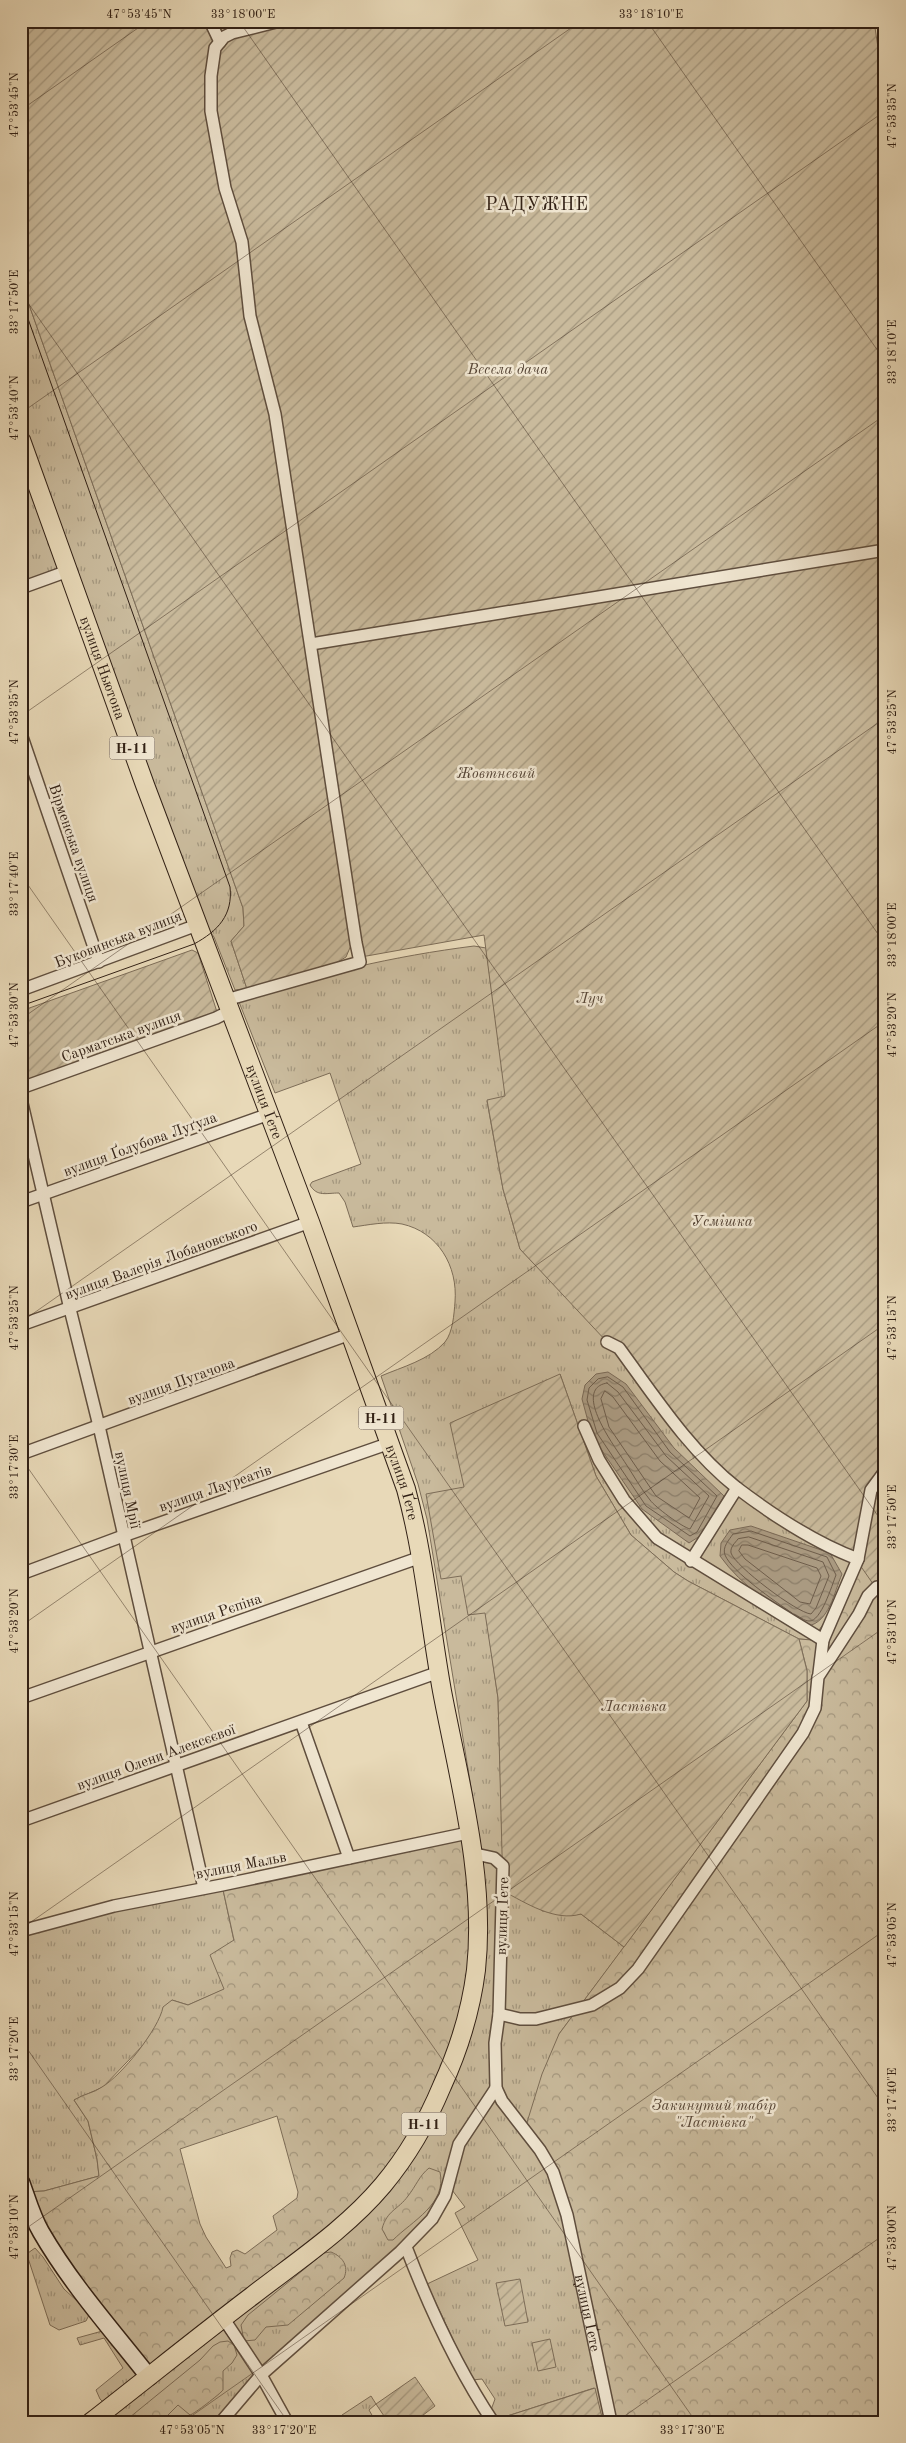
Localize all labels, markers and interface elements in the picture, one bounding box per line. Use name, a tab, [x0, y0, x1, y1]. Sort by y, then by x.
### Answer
text: 47°53'45"N	[106, 8, 172, 21]
text: 33°18'00"E	[211, 9, 275, 21]
text: 33°18'10"E	[619, 9, 683, 21]
text: 47°53'45"N	[8, 72, 21, 138]
text: 47°53'35"N	[886, 83, 899, 149]
district label: РАДУЖНЕ	[485, 196, 589, 214]
text: 33°17'50"E	[8, 270, 21, 334]
text: 33°18'10"E	[887, 320, 899, 384]
park label: Весела дача	[467, 363, 548, 378]
text: 47°53'40"N	[8, 375, 21, 441]
street label: вулиця Ньютона	[76, 615, 127, 722]
text: 47°53'35"N	[8, 679, 21, 745]
text: 47°53'25"N	[886, 689, 899, 755]
road number: Н-11	[110, 736, 154, 760]
park label: Жовтневий	[457, 767, 536, 782]
street label: Вірменська вулиця	[45, 783, 100, 905]
text: 33°17'40"E	[9, 852, 21, 916]
text: 33°18'00"E	[887, 903, 899, 967]
street label: Буковинська вулиця	[53, 909, 184, 972]
text: 47°53'30"N	[8, 982, 21, 1048]
park label: Луч	[576, 992, 604, 1007]
text: 47°53'20"N	[886, 992, 899, 1058]
street label: Сарматська вулиця	[60, 1009, 184, 1066]
street label: вулиця Ґете	[242, 1063, 284, 1142]
street label: вулиця Ґолубова Луґула	[60, 1107, 220, 1180]
park label: Усмішка	[691, 1215, 753, 1230]
street label: вулиця Валерія Лобановського	[63, 1219, 260, 1303]
text: 47°53'25"N	[8, 1285, 21, 1351]
text: 47°53'15"N	[886, 1295, 899, 1361]
street label: вулиця Пугачова	[126, 1356, 238, 1409]
road number: Н-11	[358, 1406, 404, 1430]
text: 33°17'30"E	[9, 1435, 21, 1499]
street label: вулиця Ґете	[382, 1443, 419, 1522]
street label: вулиця Мрії	[111, 1450, 142, 1531]
street label: вулиця Лауреатів	[157, 1463, 274, 1516]
text: 33°17'50"E	[886, 1485, 899, 1549]
text: 47°53'20"N	[8, 1588, 21, 1654]
street label: вулиця Рєпіна	[169, 1592, 264, 1637]
text: 47°53'10"N	[886, 1599, 899, 1665]
park label: Ластівка	[601, 1700, 667, 1715]
street label: вулиця Олени Алексєєвої	[75, 1722, 238, 1794]
street label: вулиця Мальв	[195, 1850, 288, 1883]
street label: вулиця Ґете	[491, 1876, 512, 1955]
text: 47°53'15"N	[8, 1891, 21, 1957]
text: 47°53'05"N	[886, 1902, 899, 1968]
text: 33°17'20"E	[9, 2017, 21, 2081]
text: 33°17'40"E	[887, 2068, 899, 2132]
park label: Закинутий табір "Ластівка"	[652, 2098, 776, 2131]
road number: Н-11	[402, 2112, 446, 2136]
text: 47°53'10"N	[8, 2194, 21, 2260]
text: 47°53'00"N	[886, 2205, 899, 2271]
street label: вулиця Ґете	[571, 2273, 602, 2353]
text: 47°53'05"N	[159, 2424, 225, 2437]
text: 33°17'20"E	[252, 2425, 316, 2437]
text: 33°17'30"E	[660, 2425, 724, 2437]

